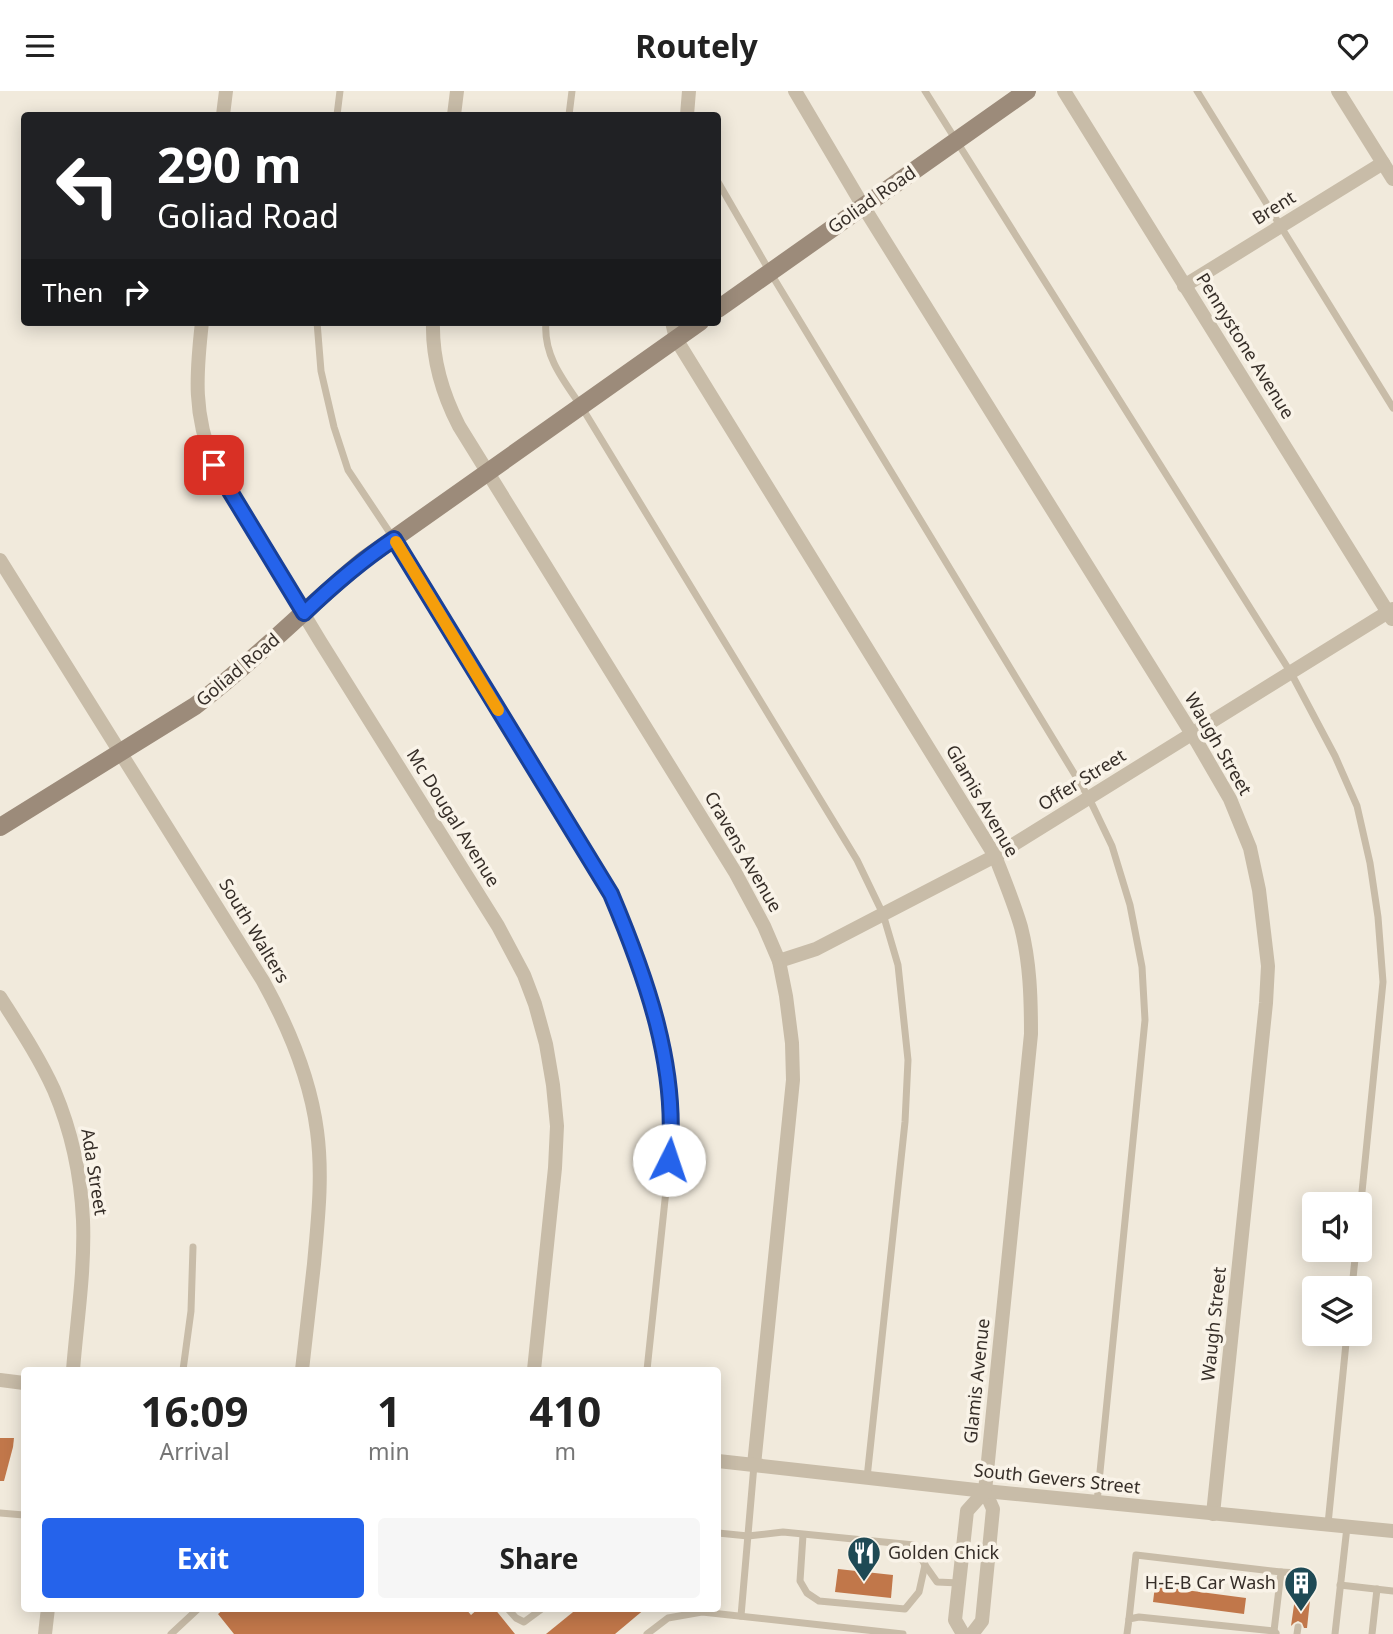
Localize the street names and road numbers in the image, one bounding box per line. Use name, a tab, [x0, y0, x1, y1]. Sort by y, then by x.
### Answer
street label: Goliad Road	[823, 160, 920, 238]
street label: Brent	[1247, 184, 1300, 230]
street label: Pennystone Avenue	[1191, 268, 1300, 423]
street label: Goliad Road	[190, 627, 284, 711]
street label: Waugh Street	[1180, 688, 1258, 800]
street label: Glamis Avenue	[941, 740, 1025, 861]
street label: Offer Street	[1033, 742, 1130, 816]
street label: Mc Dougal Avenue	[402, 744, 506, 891]
street label: Cravens Avenue	[700, 787, 788, 916]
street label: South Walters	[214, 874, 296, 987]
street label: Ada Street	[76, 1127, 114, 1217]
street label: Waugh Street	[1195, 1265, 1231, 1382]
street label: Glamis Avenue	[957, 1317, 995, 1445]
street label: South Gevers Street	[973, 1457, 1142, 1499]

